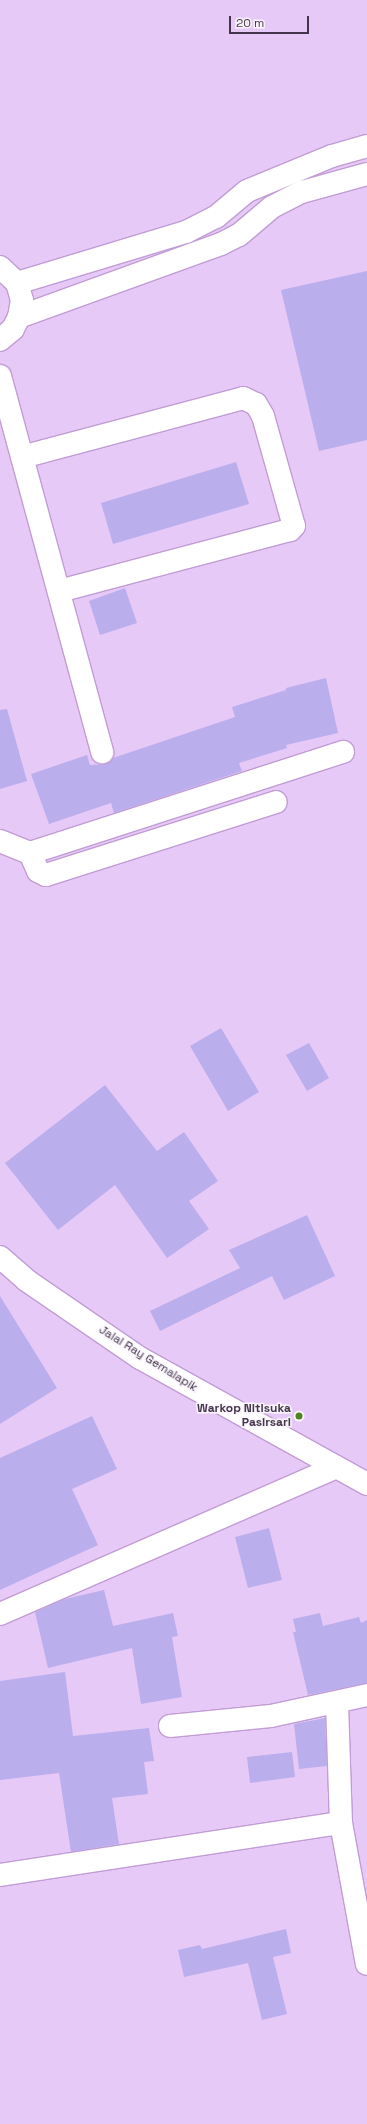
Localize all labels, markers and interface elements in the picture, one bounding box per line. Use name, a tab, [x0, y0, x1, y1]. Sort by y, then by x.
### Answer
scale bar	[231, 8, 311, 34]
text: 20 m	[236, 15, 264, 31]
street label: Jalal Ray Gemalapik	[96, 1323, 200, 1395]
place label: Warkop Nitisuka Pasirsari	[197, 1402, 291, 1430]
marker: Warkop Nitisuka Pasirsari	[294, 1411, 304, 1421]

